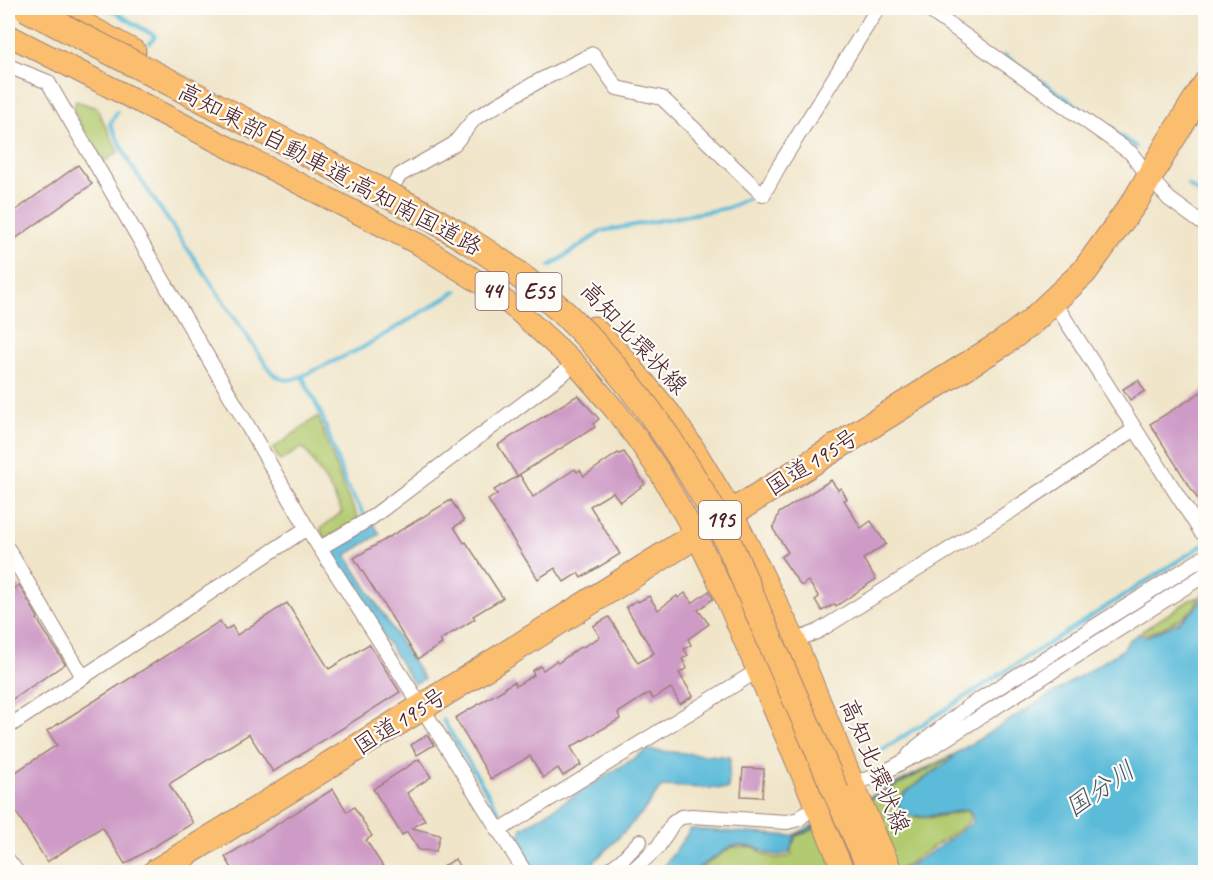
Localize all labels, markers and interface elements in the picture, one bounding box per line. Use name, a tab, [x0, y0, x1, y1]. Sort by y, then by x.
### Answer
street label: 高知東部自動車道;高知南国道路	[173, 76, 487, 262]
road number: 44	[476, 272, 508, 310]
road number: E55	[516, 273, 562, 311]
street label: 高知北環状線	[574, 275, 694, 401]
street label: 国道195号	[760, 422, 864, 502]
road number: 195	[699, 501, 741, 539]
street label: 国道195号	[348, 681, 452, 761]
street label: 高知北環状線	[833, 694, 917, 838]
water label: 国分川	[1058, 754, 1142, 824]

